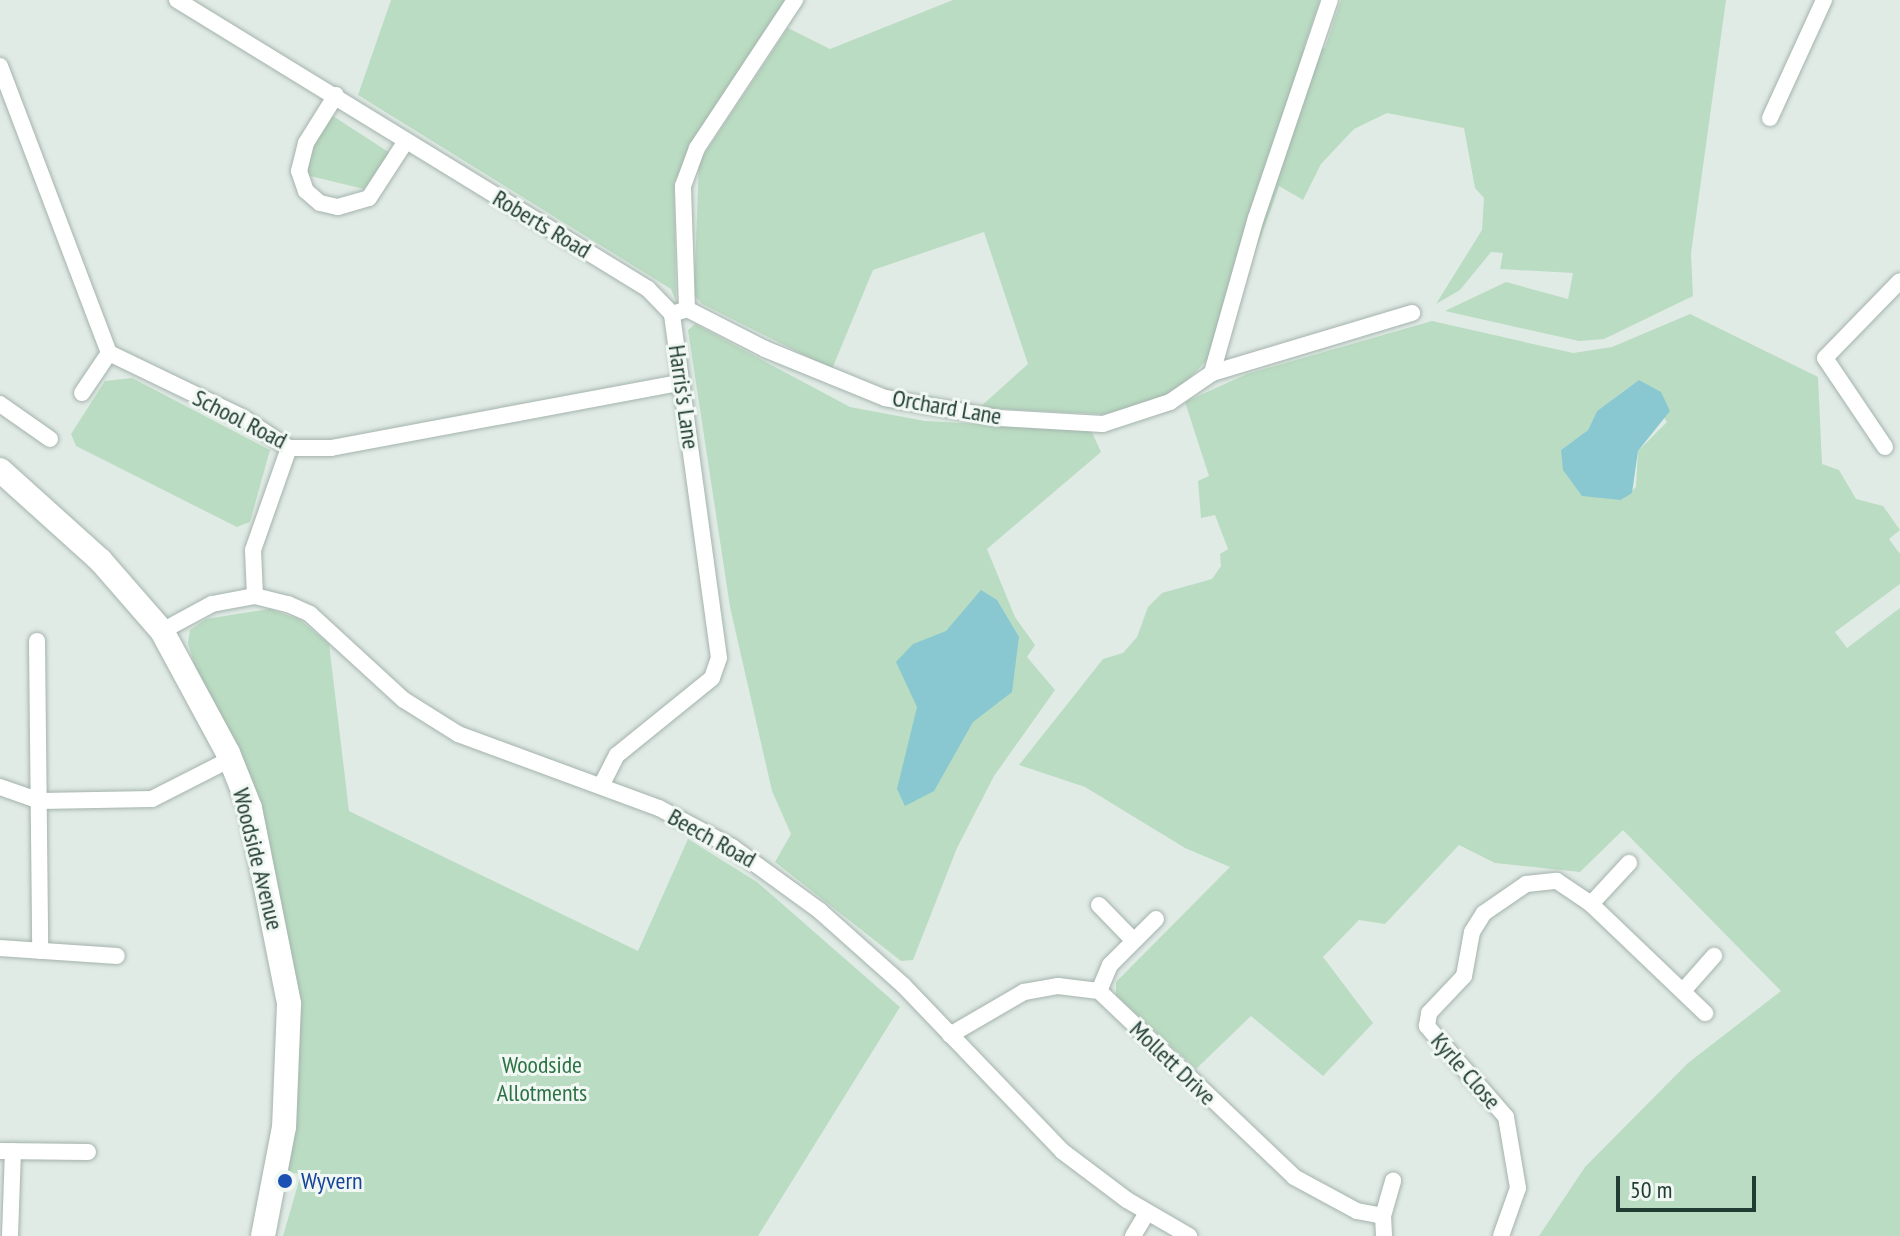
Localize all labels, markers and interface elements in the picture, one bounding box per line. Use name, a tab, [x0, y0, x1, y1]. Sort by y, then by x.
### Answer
street label: Roberts Road	[488, 184, 596, 264]
street label: Harris's Lane	[662, 343, 706, 451]
street label: School Road	[188, 383, 292, 455]
street label: Orchard Lane	[890, 383, 1004, 431]
street label: Woodside Avenue	[226, 785, 290, 933]
street label: Beech Road	[663, 802, 761, 874]
street label: Mollett Drive	[1124, 1015, 1222, 1111]
street label: Kyrle Close	[1425, 1027, 1507, 1115]
park label: Woodside Allotments	[497, 1051, 587, 1107]
scale bar	[1620, 1160, 1760, 1210]
place label: Wyvern	[301, 1167, 362, 1195]
marker: Wyvern	[276, 1172, 294, 1190]
text: 50 m	[1630, 1174, 1672, 1205]

